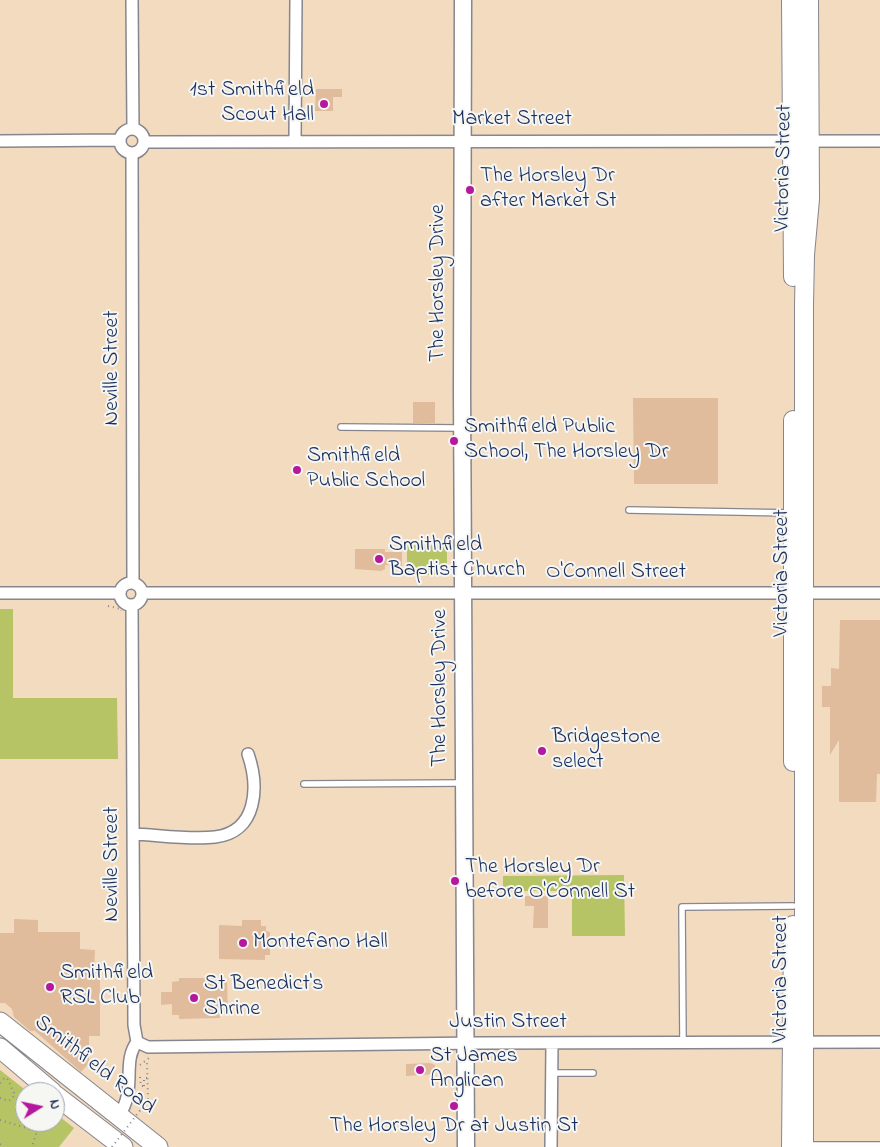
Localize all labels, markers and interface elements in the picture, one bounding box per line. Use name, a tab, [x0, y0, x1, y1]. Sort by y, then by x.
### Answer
place label: 1st Smithfield Scout Hall	[190, 78, 314, 130]
marker: 1st Smithfield Scout Hall	[318, 98, 330, 110]
street label: Victoria Street	[771, 104, 799, 232]
street label: Market Street	[452, 107, 572, 133]
place label: The Horsley Dr after Market St	[480, 164, 617, 215]
marker: The Horsley Dr after Market St	[464, 184, 476, 196]
street label: The Horsley Drive	[426, 204, 452, 362]
street label: Neville Street	[100, 310, 126, 426]
place label: Smithfield Public School, The Horsley Dr	[464, 415, 668, 466]
marker: Smithfield Public School, The Horsley Dr	[448, 435, 460, 447]
place label: Smithfield Public School	[307, 444, 425, 496]
marker: Smithfield Public School	[291, 464, 303, 476]
street label: Victoria Street	[770, 509, 796, 637]
place label: Smithfield Baptist Church	[389, 533, 525, 584]
marker: Smithfield Baptist Church	[373, 553, 385, 565]
street label: O'Connell Street	[546, 560, 686, 586]
street label: The Horsley Drive	[428, 609, 454, 767]
place label: Bridgestone select	[552, 725, 660, 776]
marker: Bridgestone select	[536, 745, 548, 757]
street label: Neville Street	[100, 806, 126, 922]
place label: The Horsley Dr before O'Connell St	[465, 855, 635, 906]
marker: The Horsley Dr before O'Connell St	[449, 875, 461, 887]
street label: Victoria Street	[769, 915, 795, 1043]
place label: Montefano Hall	[253, 930, 388, 956]
marker: Montefano Hall	[237, 937, 249, 949]
place label: Smithfield RSL Club	[60, 961, 153, 1012]
place label: St Benedict's Shrine	[204, 972, 323, 1024]
marker: Smithfield RSL Club	[44, 981, 56, 993]
marker: St Benedict's Shrine	[188, 992, 200, 1004]
street label: Justin Street	[449, 1010, 567, 1036]
street label: Smithfield Road	[28, 1011, 160, 1121]
place label: St James Anglican	[430, 1044, 518, 1096]
marker: St James Anglican	[414, 1064, 426, 1076]
north arrow	[15, 1082, 65, 1132]
text: N	[43, 1098, 65, 1111]
marker: The Horsley Dr at Justin St	[448, 1100, 460, 1112]
place label: The Horsley Dr at Justin St	[330, 1114, 578, 1140]

